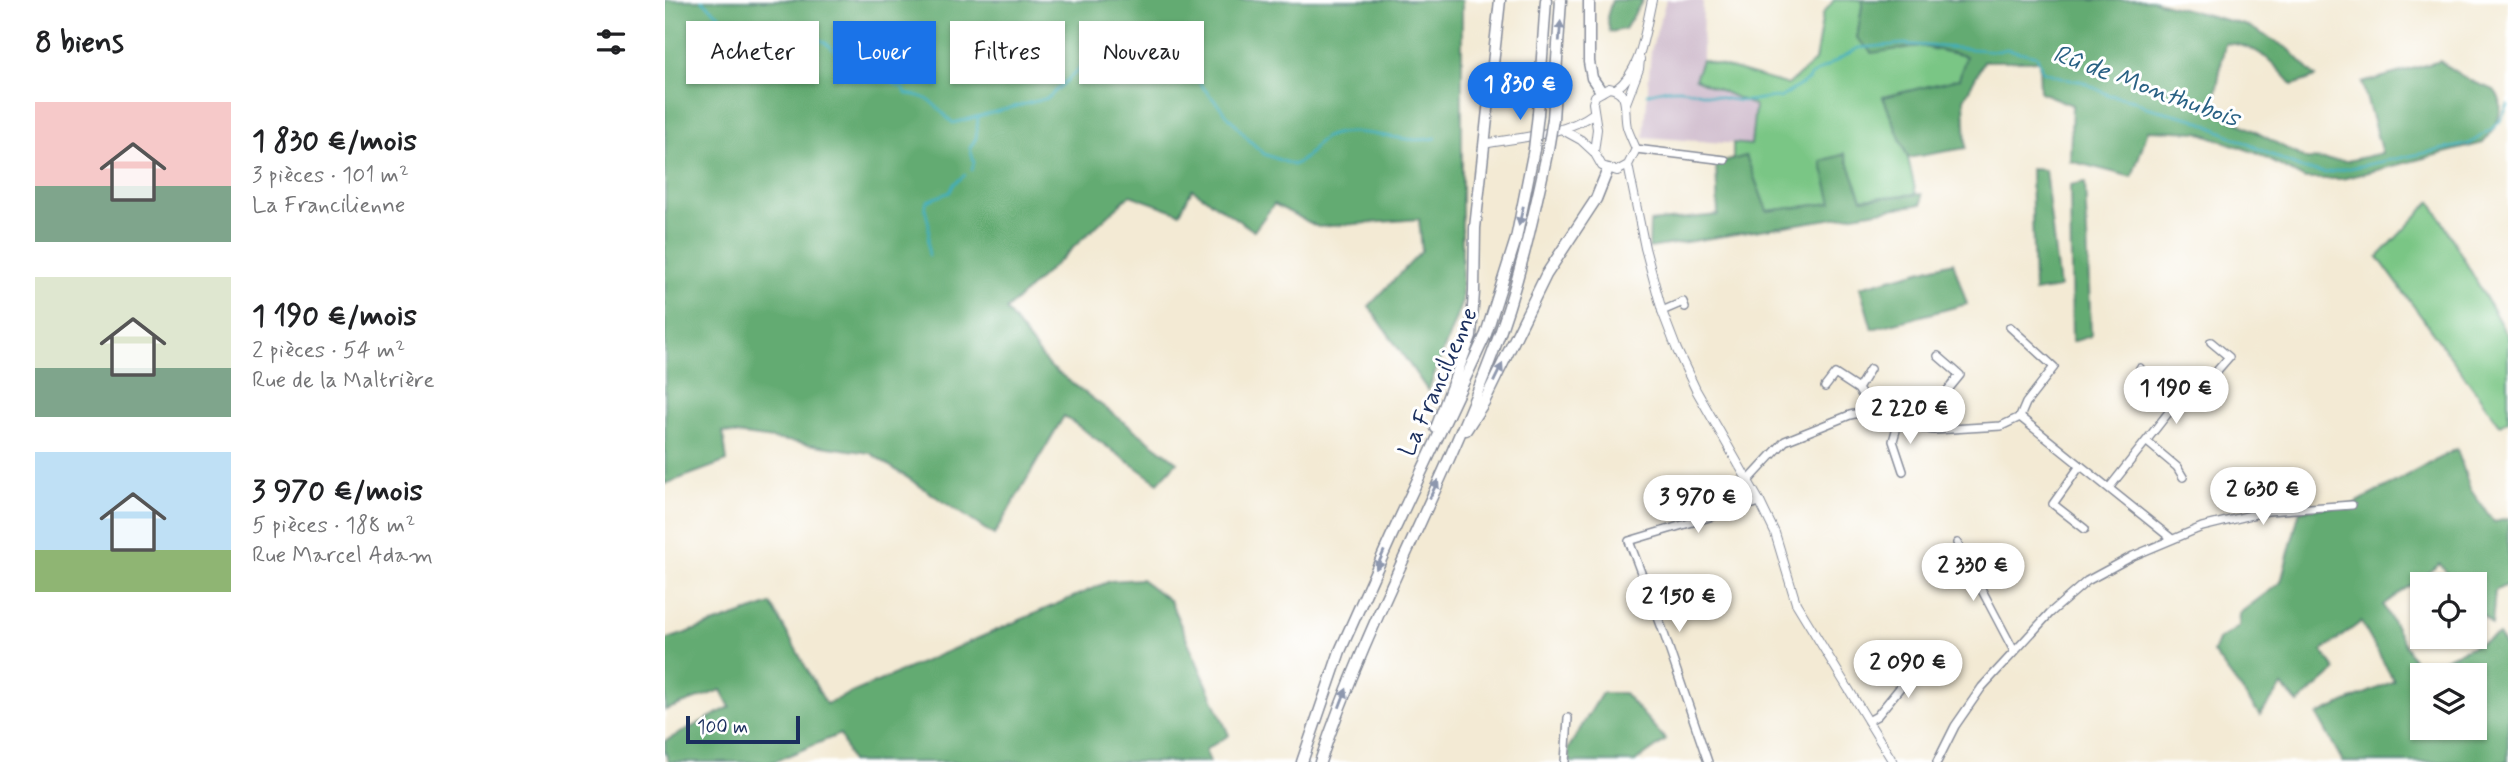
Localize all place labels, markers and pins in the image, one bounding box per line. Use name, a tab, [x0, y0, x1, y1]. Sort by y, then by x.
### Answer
pin: 1 830 €	[1455, 62, 1585, 122]
pin: 1 190 €	[2111, 366, 2241, 426]
pin: 2 220 €	[1845, 386, 1975, 446]
pin: 2 630 €	[2198, 468, 2328, 527]
pin: 3 970 €	[1633, 476, 1763, 535]
pin: 2 330 €	[1908, 544, 2038, 603]
pin: 2 150 €	[1614, 574, 1744, 634]
pin: 2 090 €	[1843, 640, 1973, 700]

